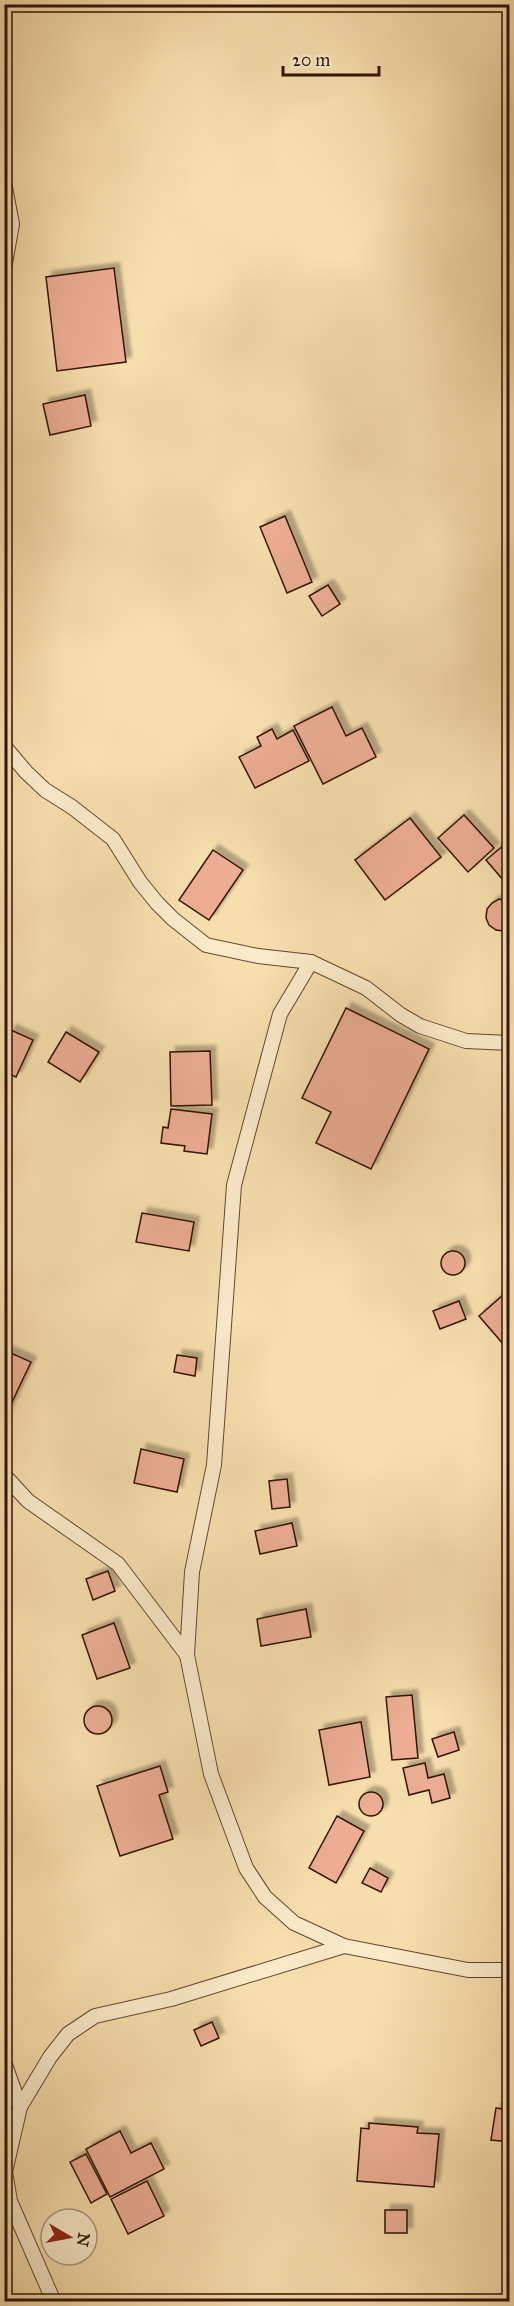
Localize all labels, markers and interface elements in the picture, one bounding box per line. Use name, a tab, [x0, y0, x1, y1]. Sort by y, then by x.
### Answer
scale bar	[283, 39, 379, 77]
text: 20 m	[292, 49, 330, 71]
north arrow	[39, 2207, 99, 2267]
text: N	[73, 2231, 94, 2248]

